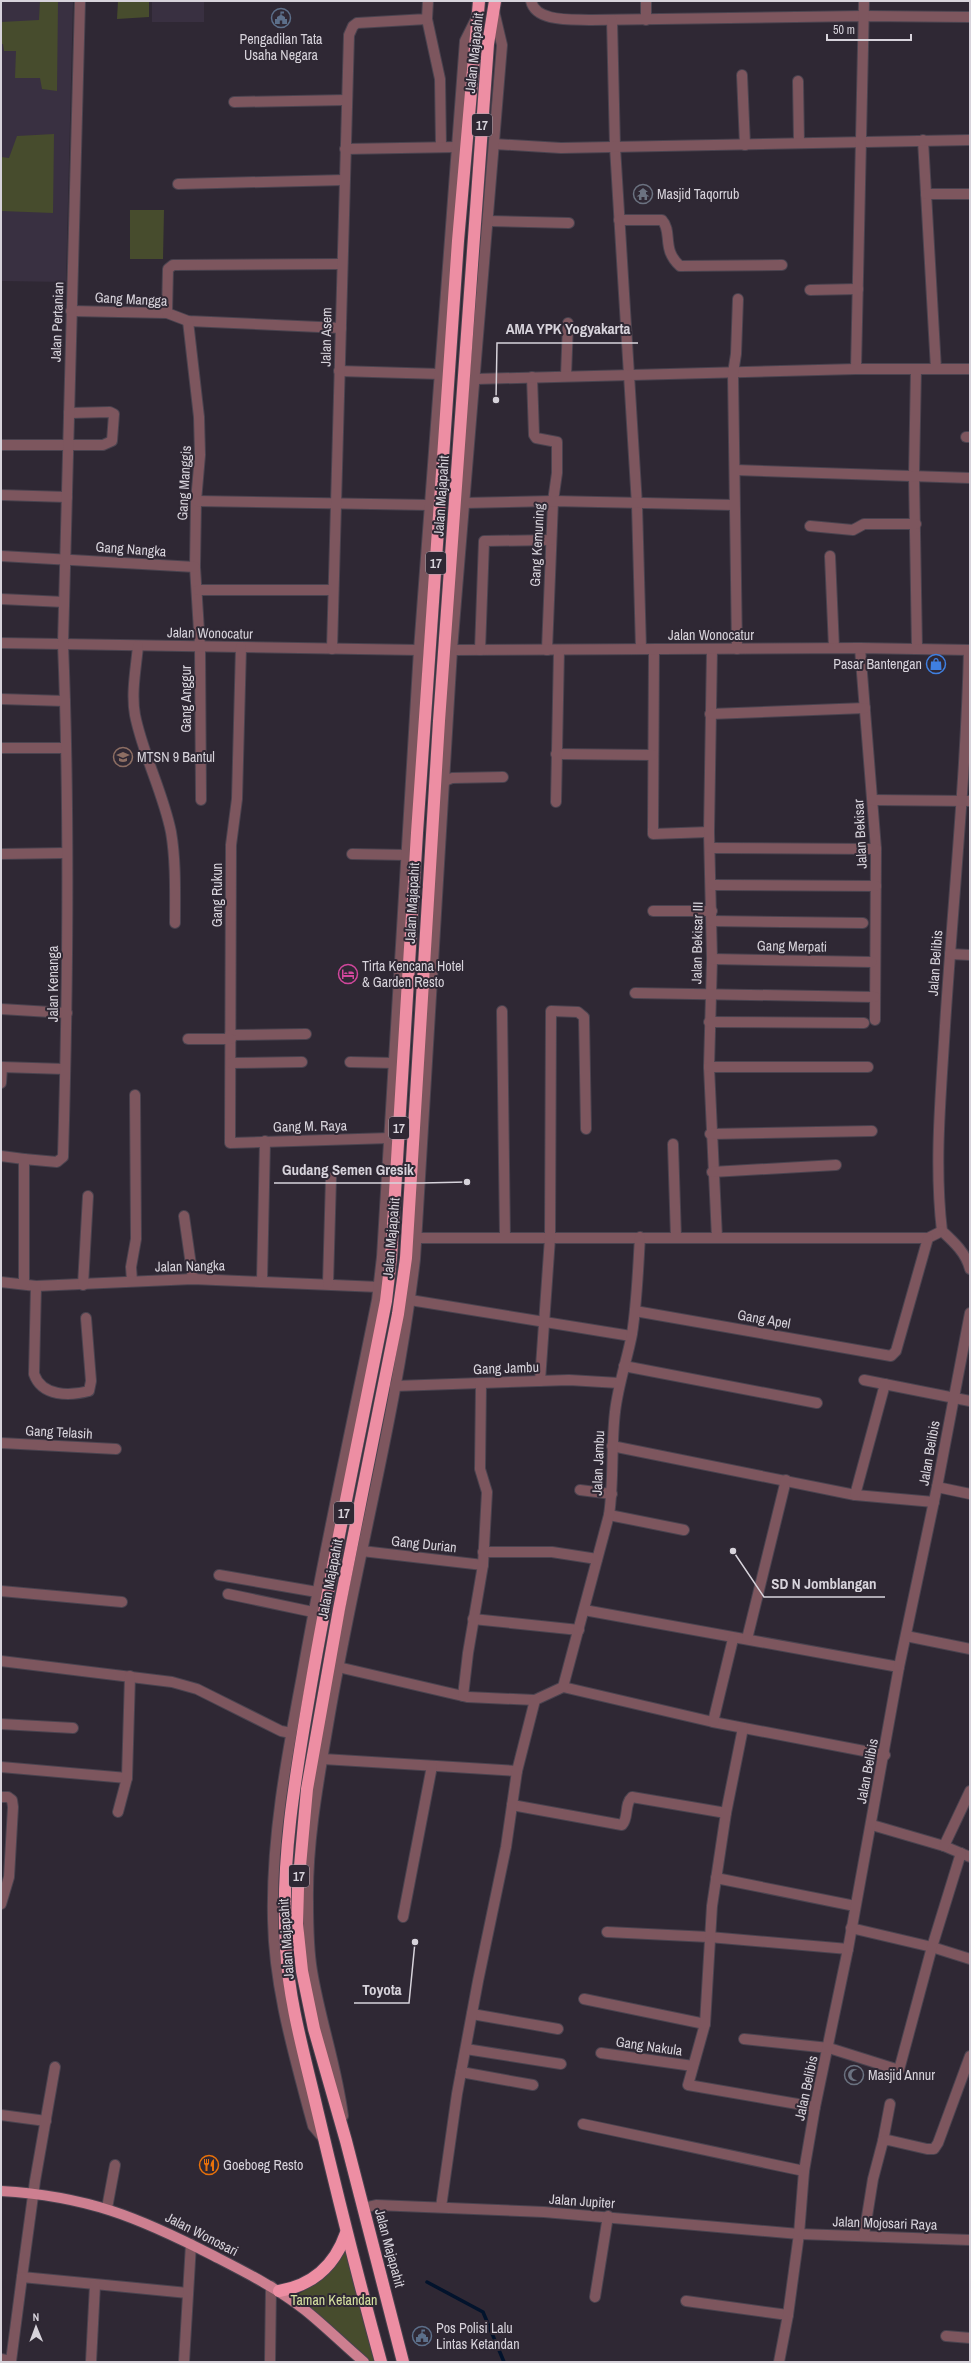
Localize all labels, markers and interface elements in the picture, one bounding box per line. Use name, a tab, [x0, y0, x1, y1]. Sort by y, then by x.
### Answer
public building icon: Pengadilan Tata Usaha Negara	[270, 7, 292, 29]
street label: Jalan Majapahit	[461, 12, 487, 94]
scale bar	[827, 16, 911, 42]
text: 50 m	[833, 22, 855, 38]
place label: Pengadilan Tata Usaha Negara	[239, 30, 323, 64]
road number: 17	[472, 114, 492, 136]
temple icon: Masjid Taqorrub	[632, 183, 654, 205]
place label: Masjid Taqorrub	[657, 185, 739, 203]
street label: Jalan Pertanian	[47, 281, 67, 363]
street label: Gang Mangga	[94, 288, 168, 310]
street label: Jalan Asem	[316, 307, 336, 367]
callout: AMA YPK Yogyakarta	[497, 316, 638, 343]
text: AMA YPK Yogyakarta	[506, 318, 630, 339]
street label: Gang Manggis	[173, 445, 195, 521]
street label: Jalan Majapahit	[429, 455, 453, 537]
street label: Gang Kemuning	[526, 502, 548, 587]
street label: Gang Nangka	[95, 538, 168, 560]
road number: 17	[426, 552, 446, 574]
street label: Jalan Wonocatur	[167, 623, 253, 643]
street label: Jalan Wonocatur	[668, 626, 754, 644]
shop icon: Pasar Bantengan	[925, 653, 947, 675]
place label: Pasar Bantengan	[833, 655, 922, 673]
street label: Gang Anggur	[177, 665, 195, 733]
school or university icon: MTSN 9 Bantul	[112, 746, 134, 768]
place label: MTSN 9 Bantul	[137, 748, 215, 766]
street label: Jalan Bekisar	[849, 799, 871, 869]
street label: Jalan Majapahit	[401, 862, 423, 944]
street label: Gang Rukun	[208, 863, 226, 927]
street label: Jalan Bekisar III	[687, 902, 707, 984]
street label: Jalan Belibis	[924, 929, 946, 996]
street label: Gang Merpati	[757, 936, 827, 956]
street label: Jalan Kenanga	[44, 945, 62, 1022]
place label: Tirta Kencana Hotel & Garden Resto	[362, 957, 464, 991]
hotel icon: Tirta Kencana Hotel & Garden Resto	[337, 963, 359, 985]
street label: Gang M. Raya	[273, 1116, 348, 1136]
road number: 17	[389, 1117, 409, 1139]
callout: Gudang Semen Gresik	[274, 1156, 422, 1183]
text: Gudang Semen Gresik	[282, 1159, 414, 1180]
street label: Jalan Majapahit	[379, 1197, 403, 1279]
street label: Jalan Nangka	[155, 1256, 226, 1276]
street label: Gang Apel	[736, 1305, 792, 1333]
street label: Gang Jambu	[473, 1358, 539, 1378]
street label: Jalan Belibis	[914, 1419, 944, 1487]
street label: Gang Telasih	[25, 1421, 93, 1443]
street label: Jalan Jambu	[588, 1430, 608, 1496]
road number: 17	[334, 1502, 354, 1524]
street label: Gang Durian	[390, 1532, 458, 1556]
street label: Jalan Majapahit	[313, 1538, 347, 1620]
callout: SD N Jomblangan	[764, 1570, 885, 1597]
text: SD N Jomblangan	[771, 1573, 877, 1594]
street label: Jalan Belibis	[852, 1737, 882, 1805]
road number: 17	[289, 1865, 309, 1887]
street label: Jalan Majapahit	[274, 1898, 298, 1980]
callout: Toyota	[354, 1976, 409, 2003]
text: Toyota	[362, 1979, 402, 2000]
street label: Gang Nakula	[615, 2032, 684, 2060]
street label: Jalan Belibis	[790, 2054, 822, 2122]
mosque icon: Masjid Annur	[843, 2064, 865, 2086]
place label: Masjid Annur	[868, 2066, 935, 2084]
restaurant icon: Goeboeg Resto	[198, 2154, 220, 2176]
place label: Goeboeg Resto	[223, 2156, 303, 2174]
street label: Jalan Jupiter	[549, 2190, 616, 2212]
street label: Jalan Majapahit	[371, 2207, 409, 2289]
street label: Jalan Wonosari	[162, 2208, 242, 2260]
street label: Jalan Mojosari Raya	[832, 2212, 938, 2234]
park label: Taman Ketandan	[290, 2291, 378, 2309]
north arrow	[16, 2307, 56, 2347]
text: N	[32, 2310, 39, 2324]
place label: Pos Polisi Lalu Lintas Ketandan	[436, 2319, 520, 2353]
public building icon: Pos Polisi Lalu Lintas Ketandan	[411, 2325, 433, 2347]

